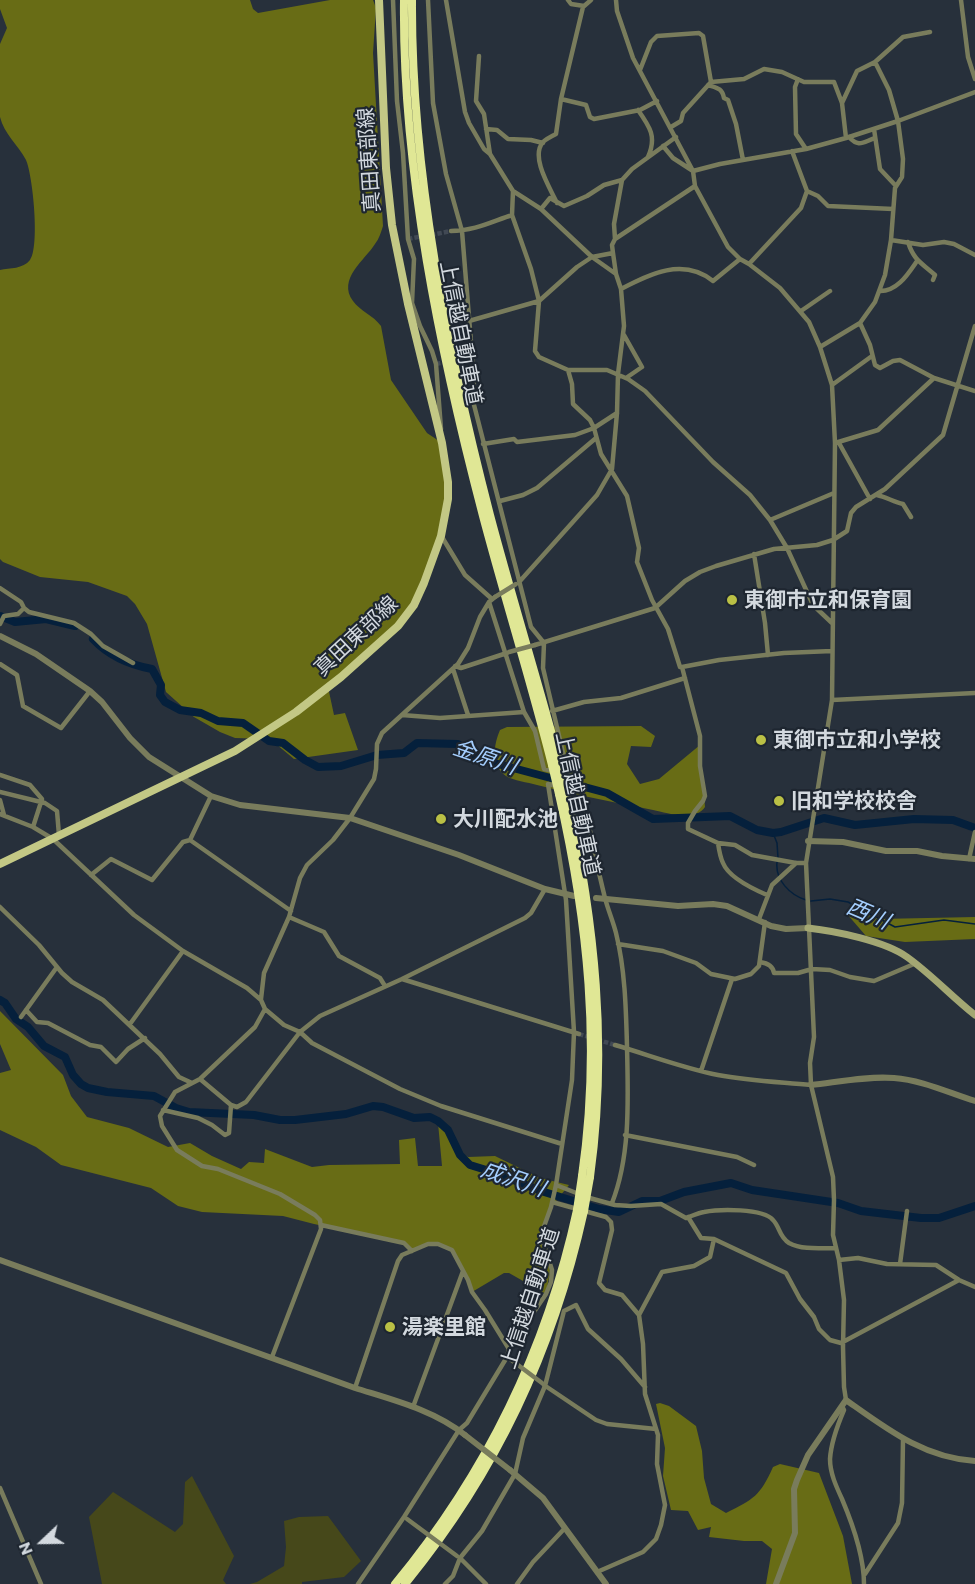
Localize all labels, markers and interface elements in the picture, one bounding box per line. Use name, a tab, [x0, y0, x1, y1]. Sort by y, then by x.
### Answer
street label: 真田東部線	[353, 107, 385, 213]
street label: 上信越自動車道	[435, 258, 487, 408]
place label: 東御市立和保育園	[744, 587, 912, 613]
street label: 真田東部線	[309, 591, 403, 681]
marker: 東御市立和保育園	[725, 593, 739, 607]
place label: 東御市立和小学校	[773, 727, 941, 753]
street label: 上信越自動車道	[550, 729, 606, 879]
marker: 東御市立和小学校	[754, 733, 768, 747]
water label: 金原川	[450, 734, 520, 780]
place label: 旧和学校校舎	[791, 788, 917, 814]
marker: 旧和学校校舎	[772, 794, 786, 808]
place label: 大川配水池	[453, 806, 558, 832]
marker: 大川配水池	[434, 812, 448, 826]
water label: 西川	[843, 893, 893, 935]
water label: 成沢川	[478, 1156, 548, 1202]
street label: 上信越自動車道	[495, 1224, 565, 1372]
place label: 湯楽里館	[402, 1314, 486, 1340]
marker: 湯楽里館	[383, 1320, 397, 1334]
north arrow	[12, 1512, 72, 1572]
text: N	[14, 1540, 36, 1558]

